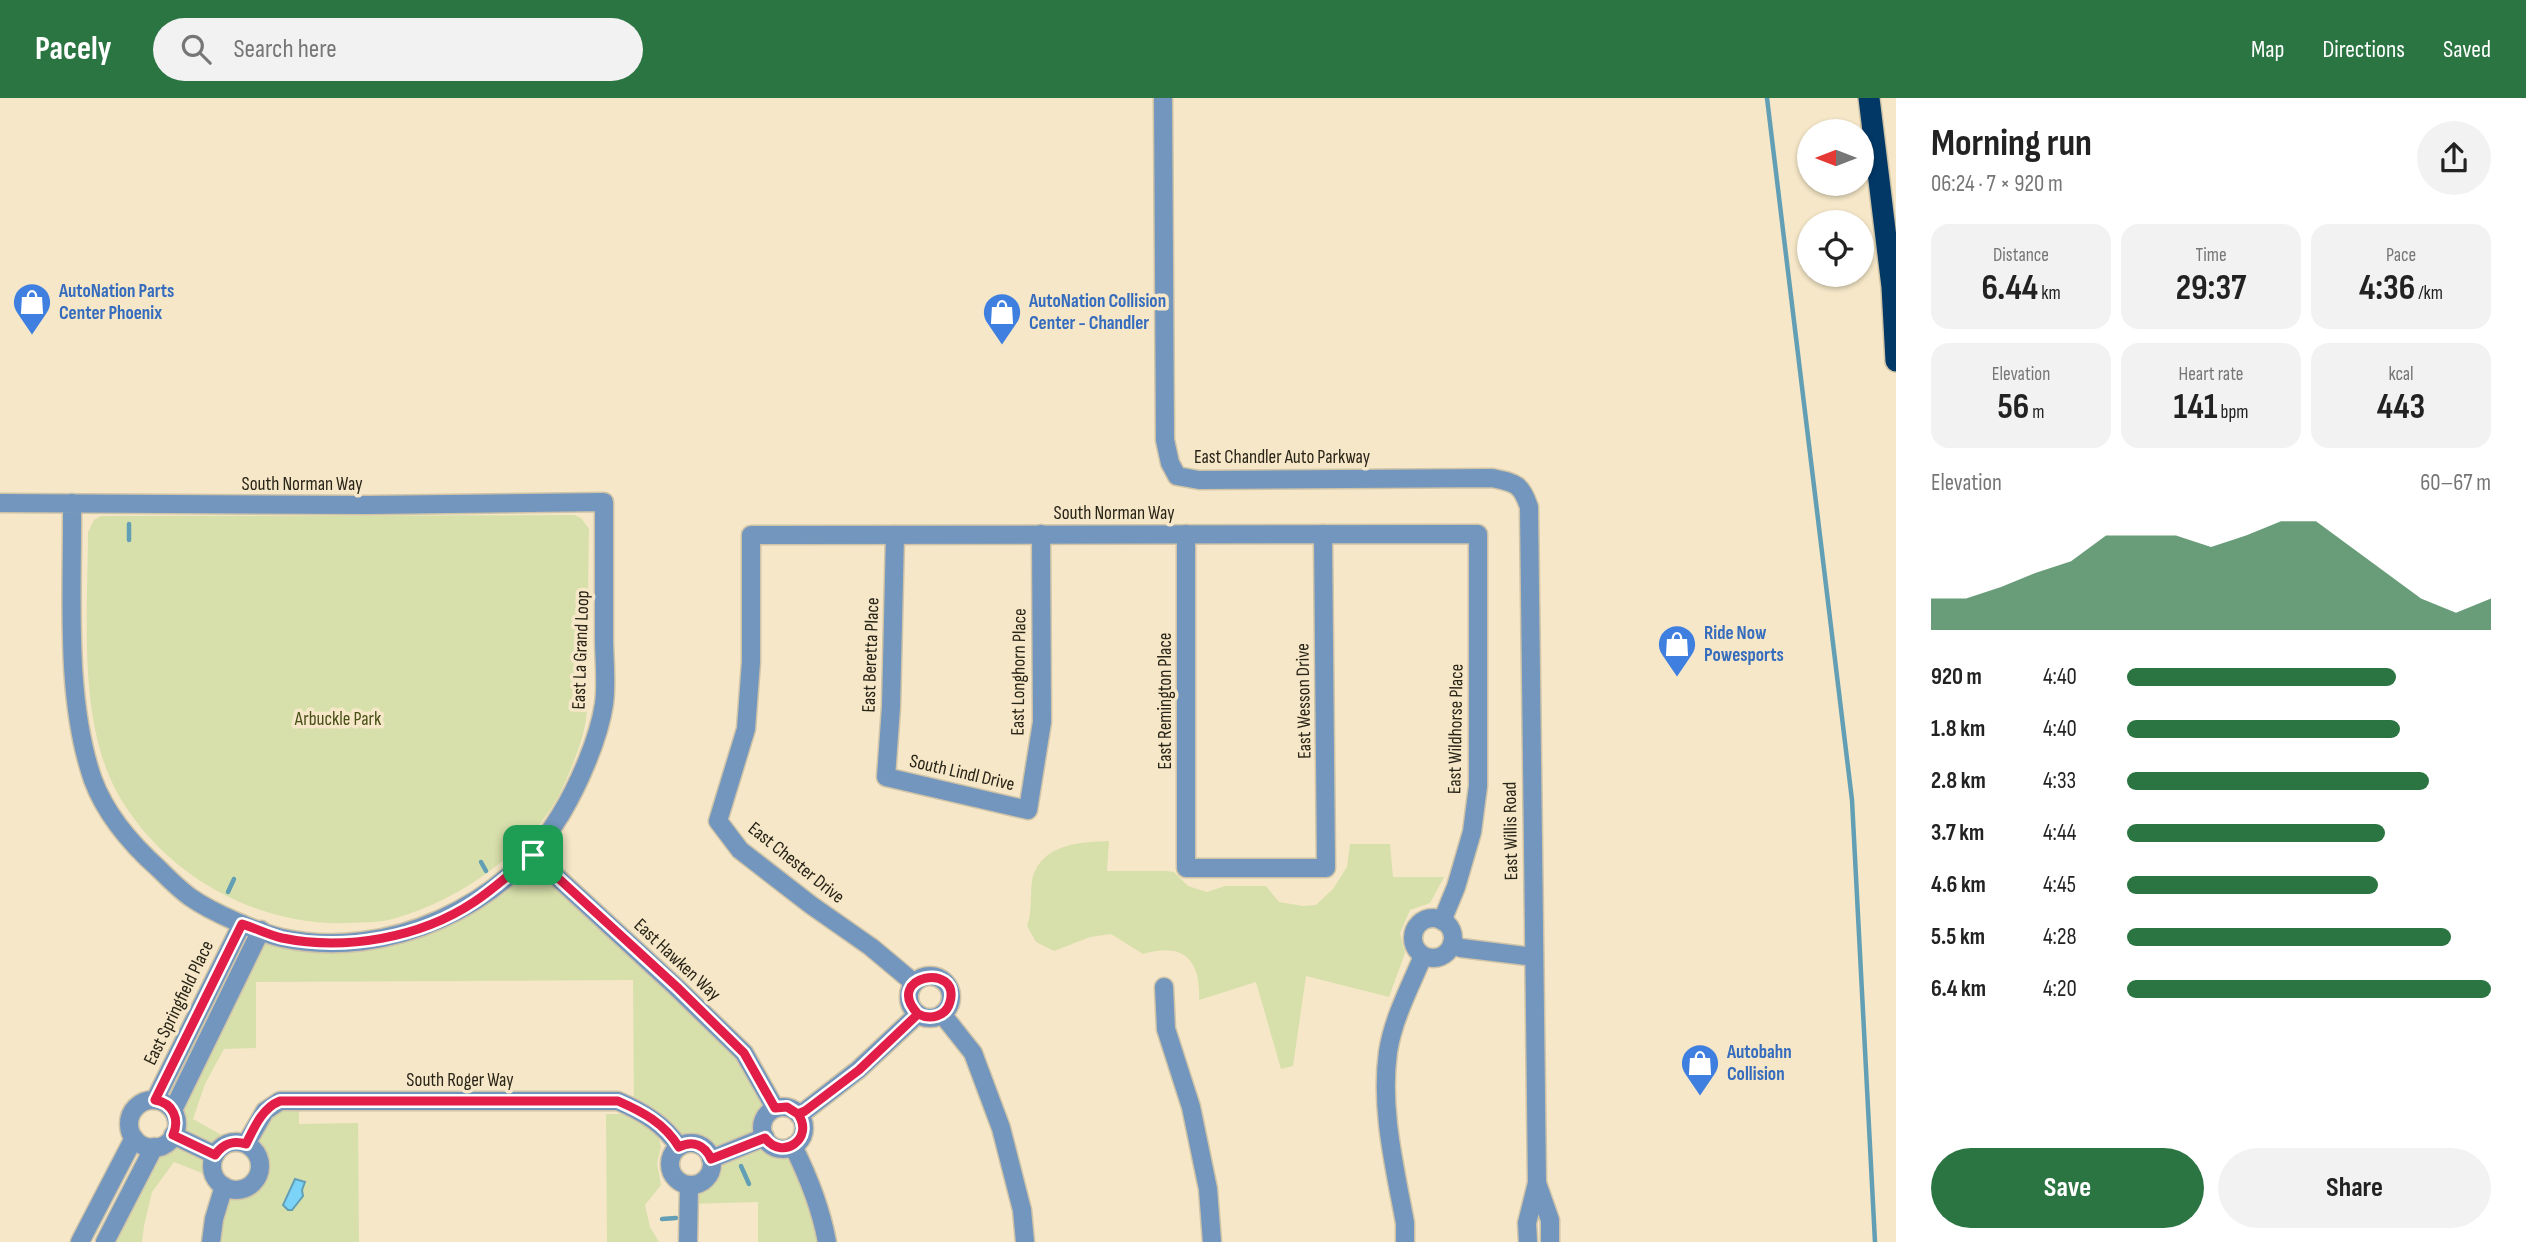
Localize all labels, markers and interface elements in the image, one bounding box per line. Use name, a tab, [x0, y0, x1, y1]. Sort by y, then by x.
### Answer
search box	[153, 18, 643, 81]
text: Pacely	[35, 29, 111, 69]
icon: search	[177, 30, 215, 68]
text: Search here	[233, 34, 337, 65]
text: Map	[2251, 35, 2284, 64]
text: Directions	[2322, 35, 2405, 64]
text: Saved	[2443, 35, 2491, 64]
north arrow	[1797, 119, 1874, 196]
map controls	[1797, 119, 1874, 287]
text: Morning run	[1931, 121, 2092, 166]
button: share	[2417, 121, 2491, 195]
text: 06:24 · 7 × 920 m	[1931, 170, 2063, 198]
button: locate	[1797, 210, 1874, 287]
text: Distance	[1993, 244, 2049, 267]
text: Time	[2195, 244, 2227, 267]
text: Pace	[2386, 244, 2416, 267]
text: 6.44	[1981, 267, 2038, 310]
text: 29:37	[2176, 267, 2246, 310]
text: 4:36	[2359, 267, 2415, 310]
place label: AutoNation Parts Center Phoenix	[58, 280, 174, 325]
shop icon: AutoNation Parts Center Phoenix	[11, 281, 53, 336]
text: km	[2038, 282, 2061, 305]
text: /km	[2415, 282, 2443, 305]
place label: AutoNation Collision Center - Chandler	[1028, 290, 1166, 335]
shop icon: AutoNation Collision Center - Chandler	[981, 291, 1023, 346]
text: Elevation	[1992, 363, 2050, 386]
text: Heart rate	[2179, 363, 2243, 386]
text: kcal	[2388, 363, 2414, 386]
text: 56	[1997, 386, 2029, 429]
text: 141	[2173, 386, 2218, 429]
text: 443	[2377, 386, 2425, 429]
text: m	[2029, 401, 2045, 424]
text: bpm	[2218, 401, 2249, 424]
street label: East Chandler Auto Parkway	[1194, 446, 1371, 469]
text: Elevation	[1931, 469, 2002, 497]
text: 60–67 m	[2420, 469, 2491, 497]
street label: South Norman Way	[242, 473, 363, 496]
street label: South Norman Way	[1054, 502, 1175, 525]
street label: East La Grand Loop	[567, 590, 595, 710]
street label: East Beretta Place	[857, 597, 885, 713]
street label: East Longhorn Place	[1006, 608, 1032, 736]
place label: Ride Now Powesports	[1704, 622, 1784, 667]
shop icon: Ride Now Powesports	[1656, 623, 1698, 678]
street label: East Remington Place	[1154, 633, 1177, 769]
street label: East Wesson Drive	[1291, 643, 1317, 759]
text: 920 m	[1931, 663, 1982, 691]
text: 4:40	[2043, 663, 2077, 691]
street label: East Wildhorse Place	[1443, 664, 1469, 794]
park label: Arbuckle Park	[294, 708, 382, 731]
text: 1.8 km	[1931, 715, 1985, 743]
text: 4:40	[2043, 715, 2077, 743]
street label: South Lindl Drive	[907, 750, 1017, 796]
text: 2.8 km	[1931, 767, 1986, 795]
text: 4:33	[2043, 767, 2076, 795]
street label: East Willis Road	[1499, 781, 1523, 881]
street label: East Chester Drive	[743, 817, 849, 909]
text: 3.7 km	[1931, 819, 1984, 847]
text: 4:44	[2043, 819, 2076, 847]
pin	[503, 825, 563, 885]
icon: arrive	[514, 836, 552, 874]
text: 4.6 km	[1931, 871, 1986, 899]
text: 4:45	[2043, 871, 2076, 899]
street label: East Hawken Way	[629, 914, 726, 1006]
text: 5.5 km	[1931, 923, 1985, 951]
text: 4:28	[2043, 923, 2077, 951]
street label: East Springfield Place	[139, 937, 219, 1069]
text: 6.4 km	[1931, 975, 1986, 1003]
text: 4:20	[2043, 975, 2077, 1003]
place label: Autobahn Collision	[1726, 1041, 1792, 1086]
shop icon: Autobahn Collision	[1679, 1042, 1721, 1097]
street label: South Roger Way	[406, 1069, 514, 1092]
button: Save	[1931, 1148, 2204, 1228]
button: Share	[2218, 1148, 2491, 1228]

